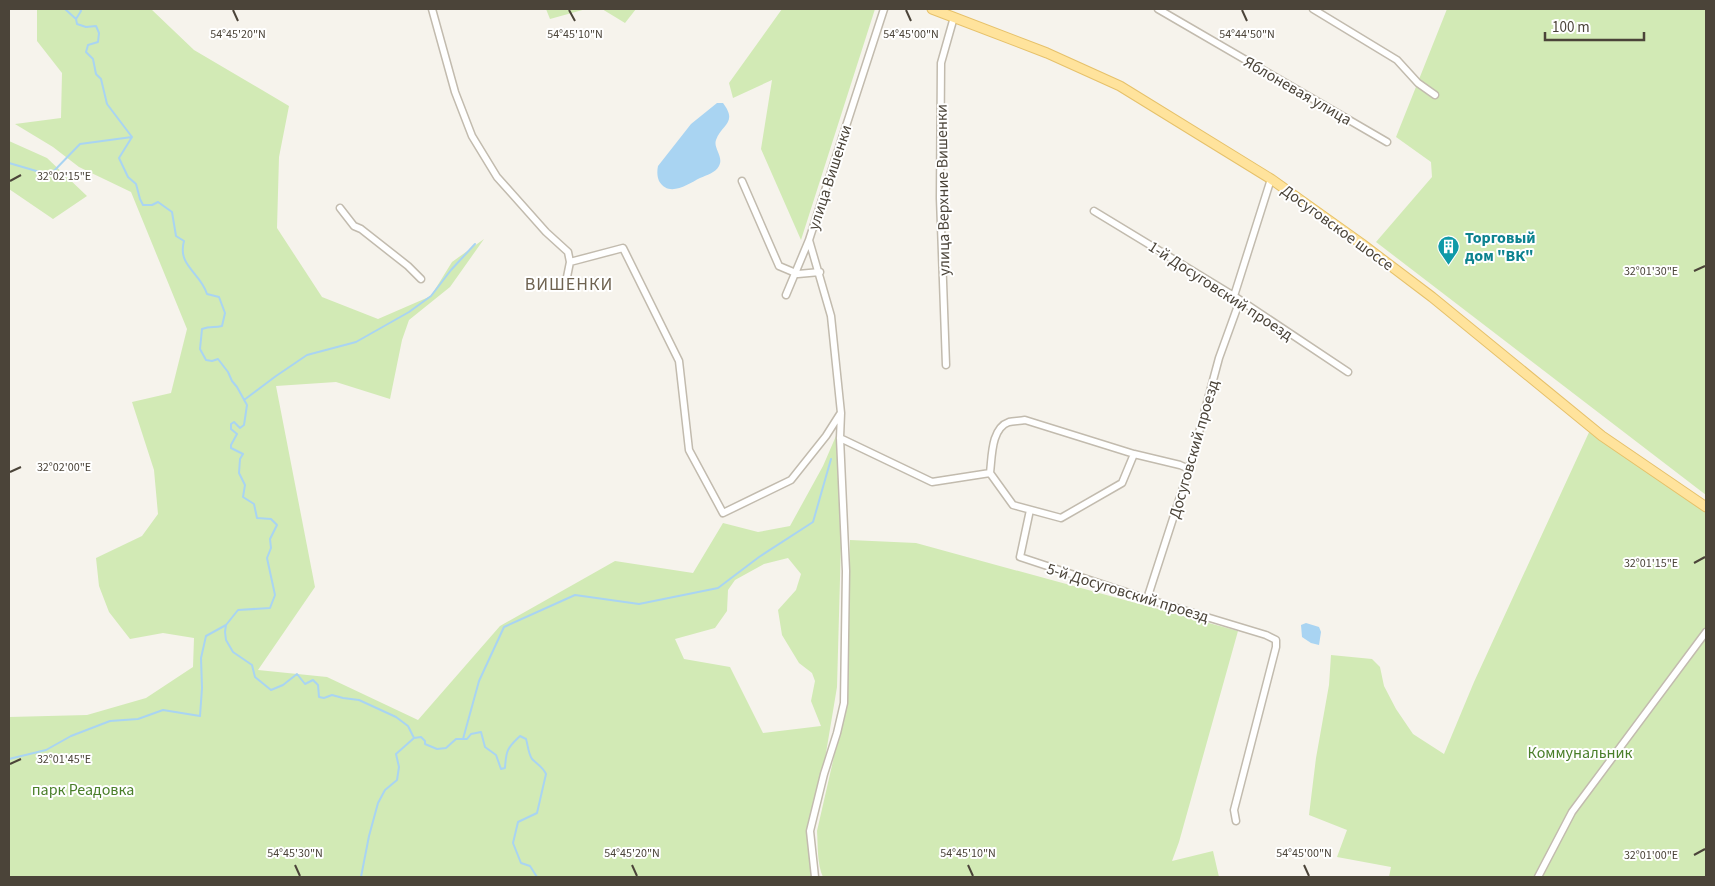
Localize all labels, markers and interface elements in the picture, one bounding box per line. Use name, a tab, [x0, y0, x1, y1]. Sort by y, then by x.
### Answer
scale bar	[1545, 10, 1644, 42]
text: 100 m	[1552, 17, 1590, 38]
text: 54°45'20"N	[210, 26, 266, 43]
text: 54°45'10"N	[547, 26, 603, 43]
text: 54°45'00"N	[883, 26, 939, 43]
text: 54°44'50"N	[1219, 26, 1275, 43]
street label: Яблоневая улица	[1239, 51, 1356, 131]
street label: улица Верхние Вишенки	[931, 104, 955, 276]
street label: улица Вишенки	[803, 122, 857, 233]
text: 32°02'15"E	[37, 168, 91, 185]
street label: Досуговское шоссе	[1277, 180, 1398, 276]
place label: Торговый дом "ВК"	[1465, 227, 1536, 267]
building icon: Торговый дом "ВК"	[1437, 234, 1461, 265]
street label: 1-й Досуговский проезд	[1144, 236, 1297, 346]
text: 32°01'30"E	[1624, 263, 1678, 280]
district label: ВИШЕНКИ	[525, 272, 613, 297]
street label: Досуговский проезд	[1164, 377, 1224, 521]
text: 32°02'00"E	[37, 459, 91, 476]
text: 32°01'15"E	[1624, 555, 1678, 572]
street label: 5-й Досуговский проезд	[1044, 558, 1212, 628]
park label: Коммунальник	[1528, 742, 1633, 764]
text: 32°01'45"E	[37, 751, 91, 768]
park label: парк Реадовка	[32, 779, 134, 801]
text: 54°45'30"N	[267, 845, 323, 862]
text: 54°45'20"N	[604, 845, 660, 862]
text: 54°45'10"N	[940, 845, 996, 862]
text: 54°45'00"N	[1276, 845, 1332, 862]
text: 32°01'00"E	[1624, 847, 1678, 864]

